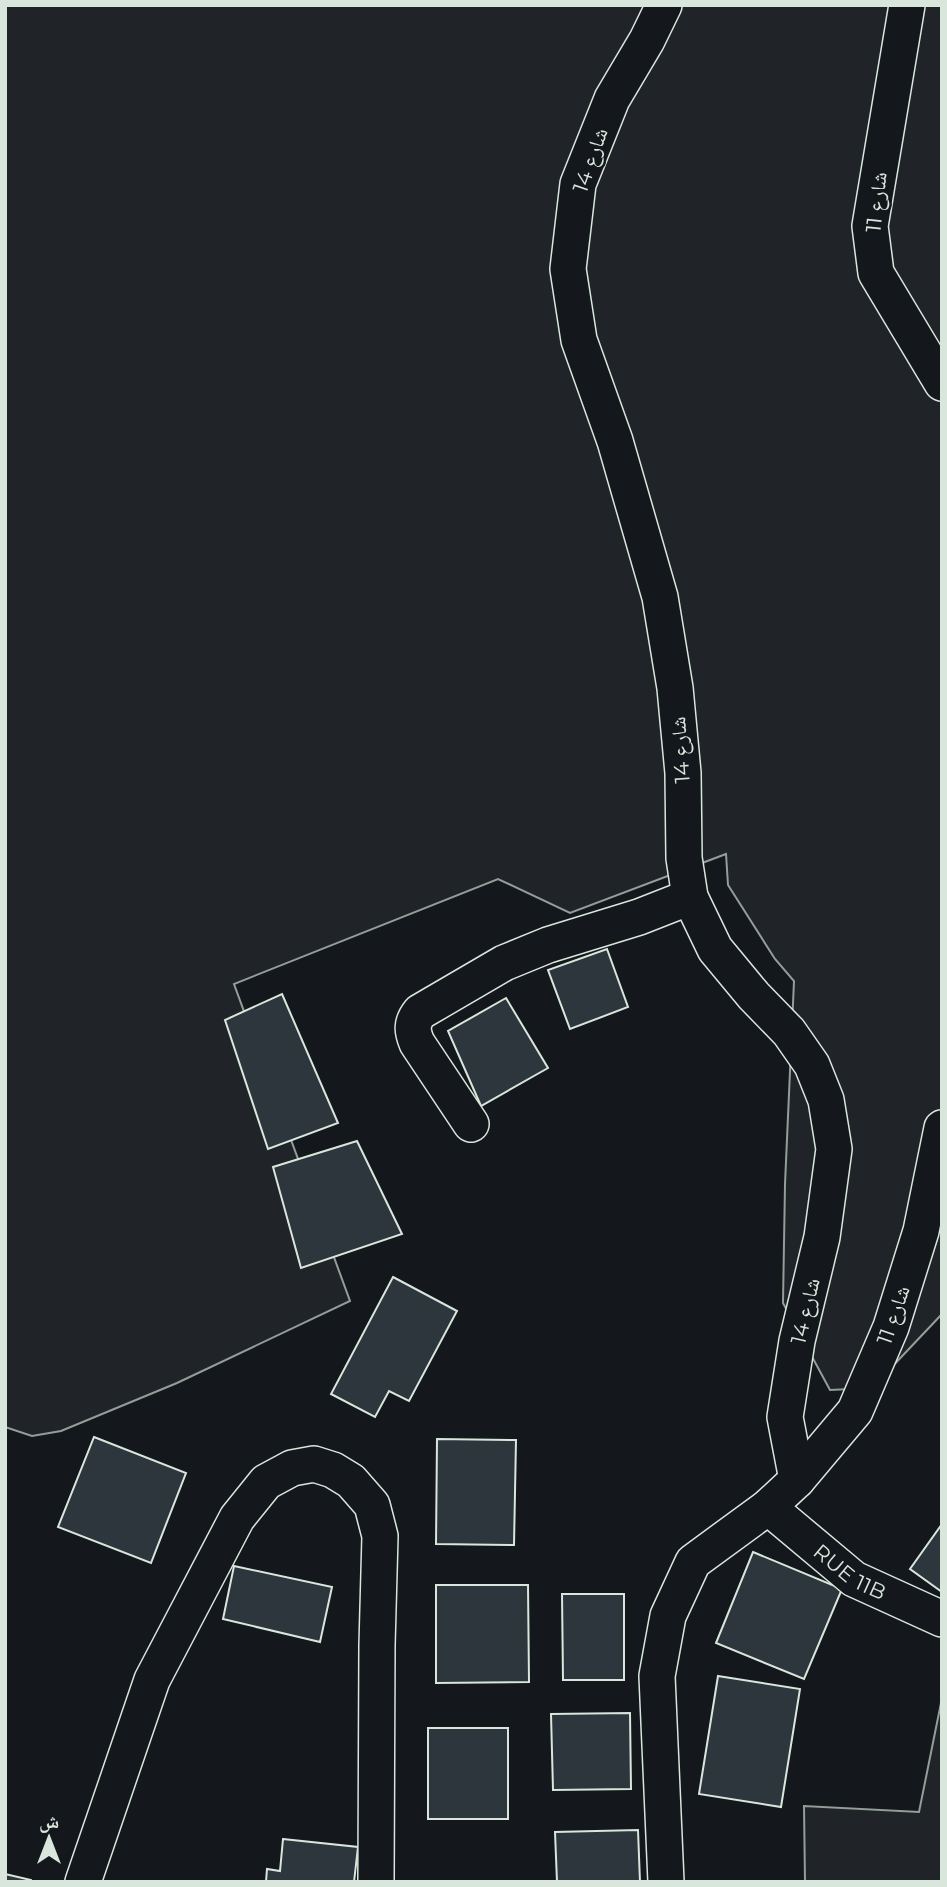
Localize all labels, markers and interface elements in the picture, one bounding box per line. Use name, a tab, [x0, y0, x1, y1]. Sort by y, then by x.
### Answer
street label: شارع 14	[567, 124, 614, 196]
street label: شارع 11	[860, 171, 893, 234]
street label: شارع 14	[665, 716, 696, 784]
street label: شارع 14	[785, 1276, 826, 1347]
street label: شارع 11	[871, 1282, 916, 1348]
street label: RUE 11B	[809, 1538, 890, 1604]
north arrow	[14, 1803, 84, 1873]
text: ش	[39, 1810, 59, 1833]

